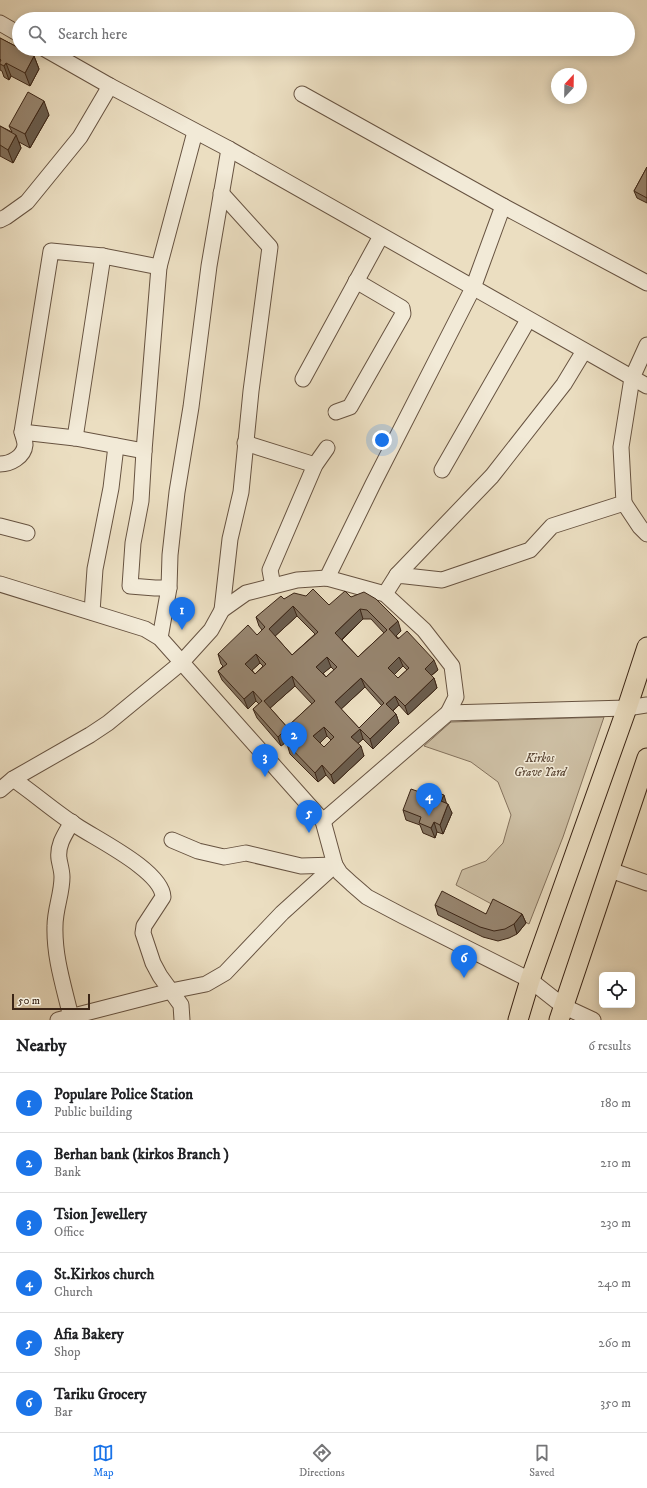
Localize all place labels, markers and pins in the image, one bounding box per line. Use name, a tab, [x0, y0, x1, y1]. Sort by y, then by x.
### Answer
pin: 1	[169, 597, 195, 630]
pin: 2	[281, 722, 307, 755]
pin: 3	[252, 744, 278, 777]
pin: 4	[416, 783, 442, 816]
pin: 5	[296, 800, 322, 833]
pin: 6	[451, 945, 477, 978]

